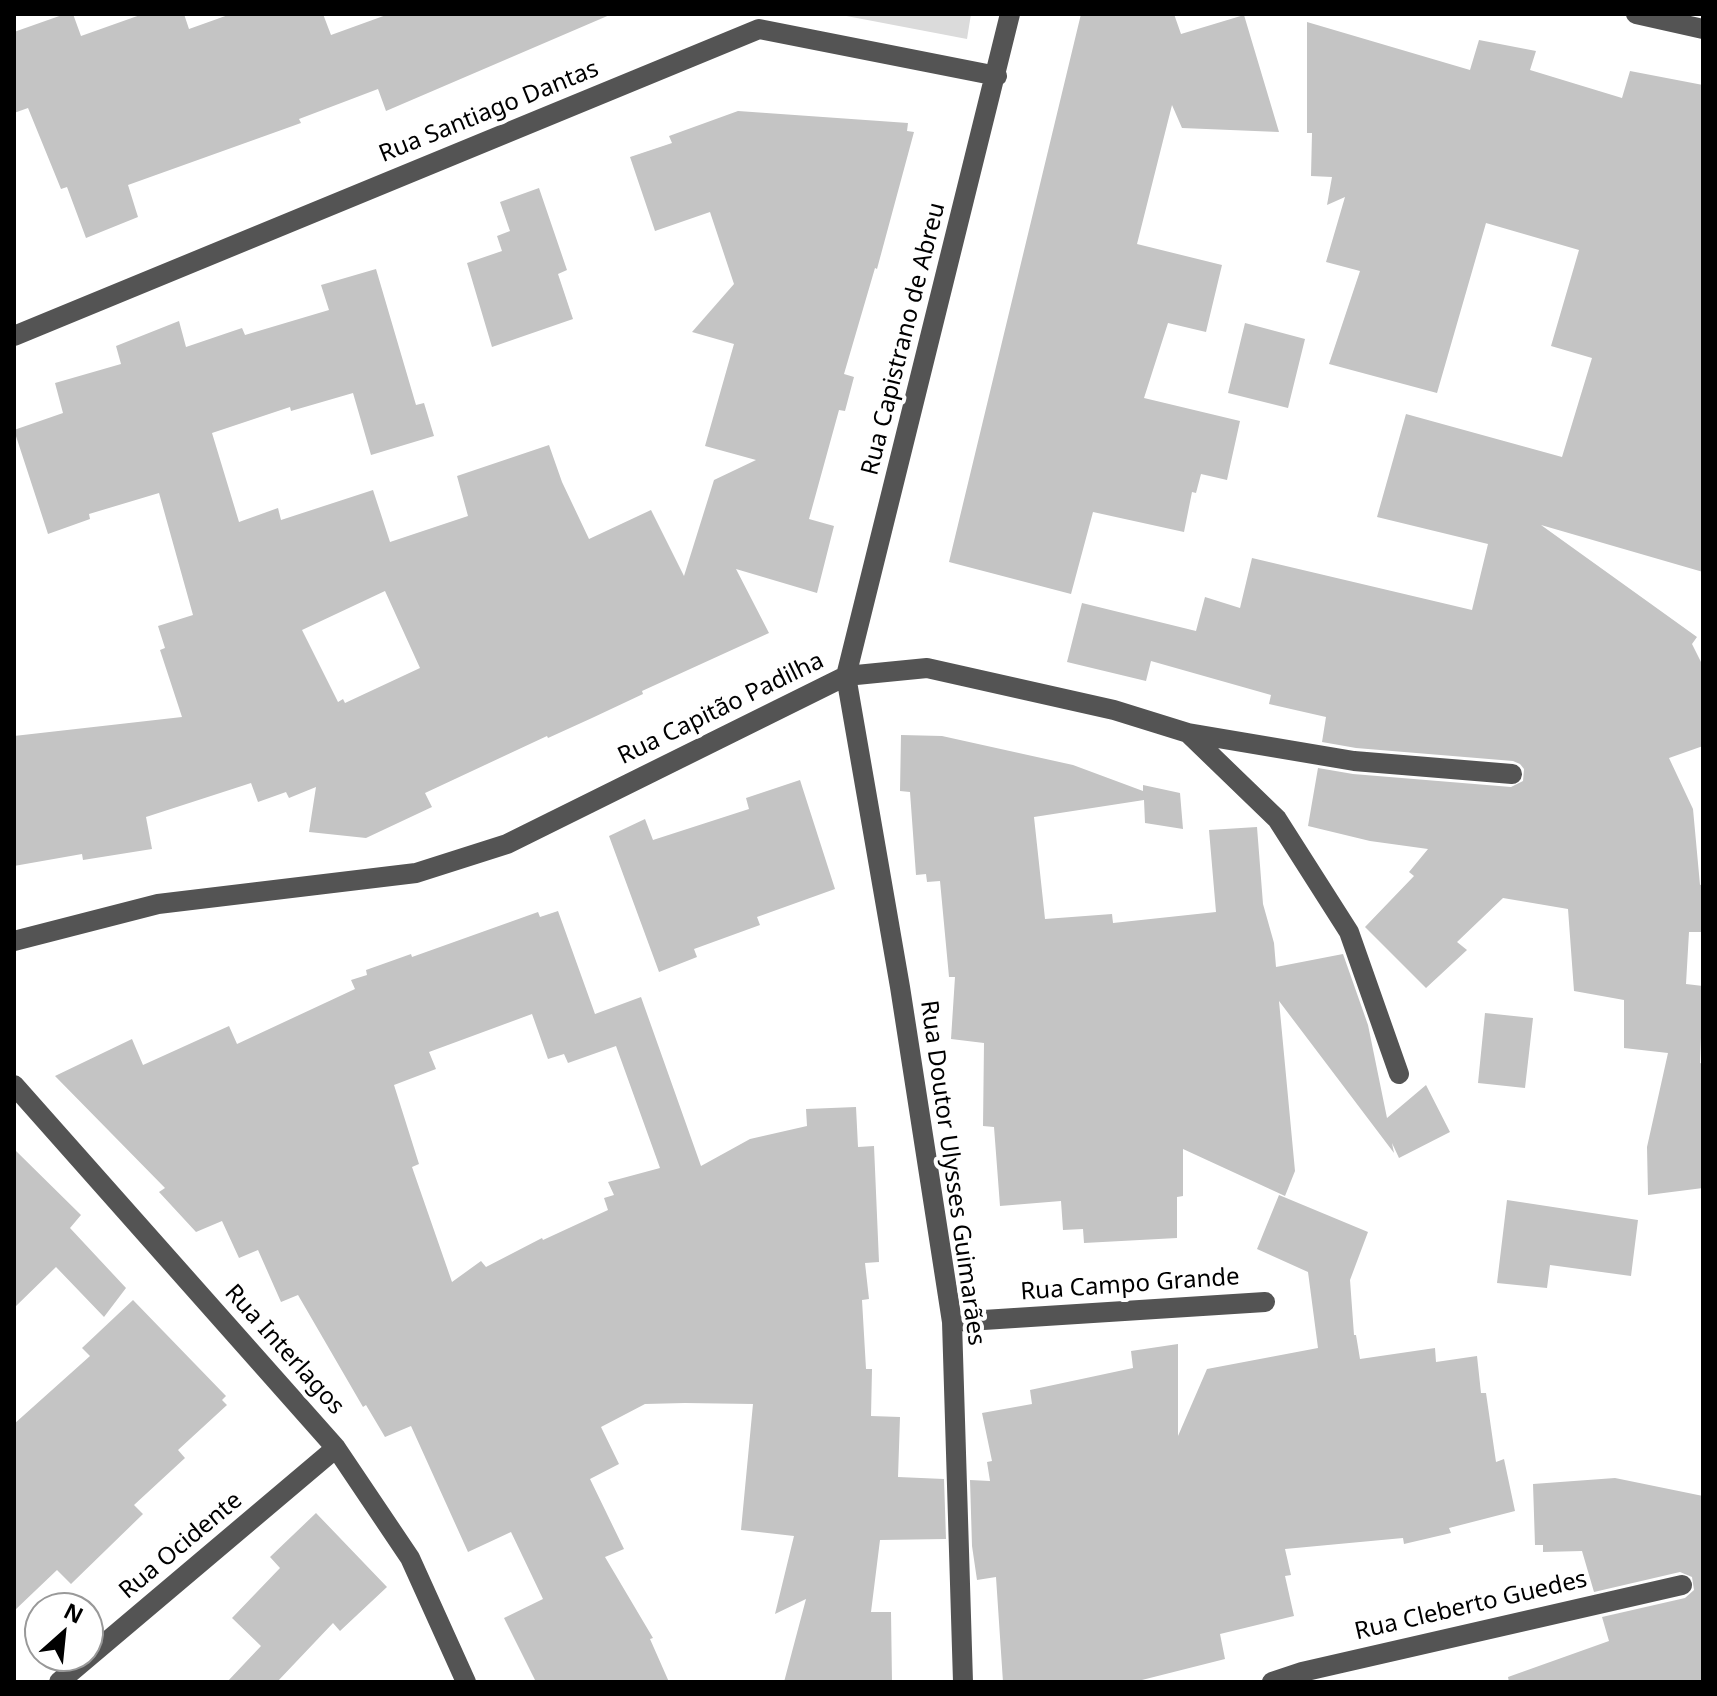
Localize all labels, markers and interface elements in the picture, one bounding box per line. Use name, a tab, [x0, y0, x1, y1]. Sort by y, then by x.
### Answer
street label: Rua Santiago Dantas	[375, 55, 603, 169]
street label: Rua Capistrano de Abreu	[856, 200, 952, 478]
street label: Rua Capitão Padilha	[613, 647, 829, 771]
street label: Rua Doutor Ulysses Guimarães	[914, 999, 990, 1347]
street label: Rua Campo Grande	[1019, 1263, 1241, 1307]
street label: Rua Interlagos	[218, 1279, 350, 1421]
street label: Rua Ocidente	[114, 1486, 248, 1606]
street label: Rua Cleberto Guedes	[1352, 1565, 1590, 1647]
north arrow	[24, 1592, 104, 1672]
text: N	[59, 1595, 89, 1630]

